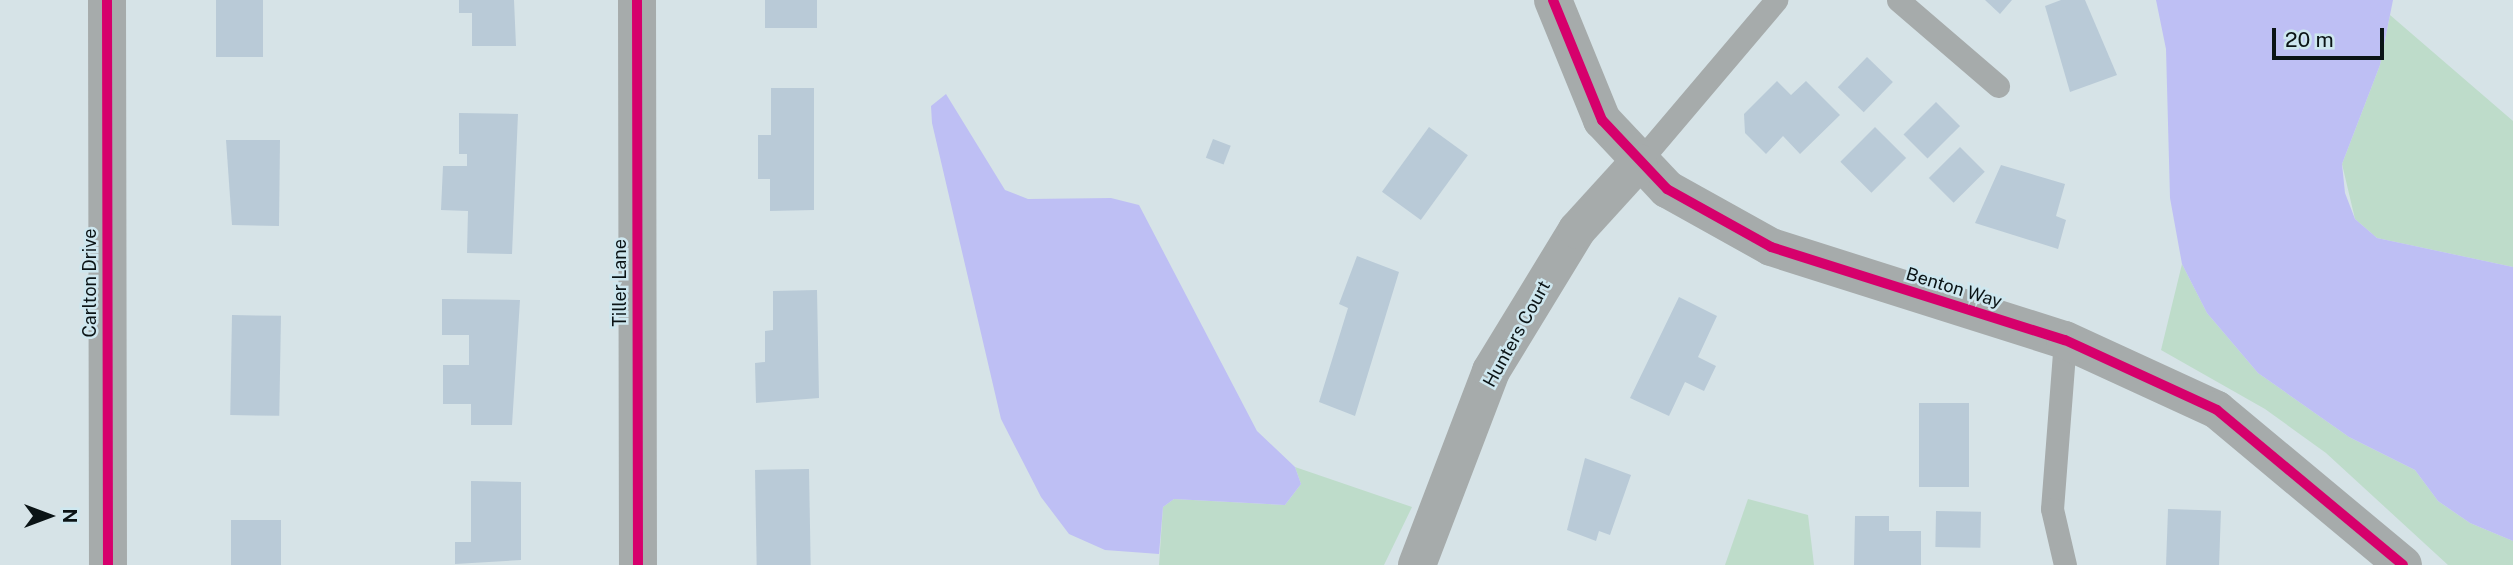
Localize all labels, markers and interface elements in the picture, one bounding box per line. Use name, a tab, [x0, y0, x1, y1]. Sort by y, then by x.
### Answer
scale bar	[2275, 14, 2387, 58]
text: 20 m	[2285, 27, 2334, 52]
street label: Carlton Drive	[79, 229, 101, 337]
street label: Tiller Lane	[609, 239, 631, 327]
street label: Benton Way	[1903, 263, 2005, 313]
street label: Hunters Court	[1479, 277, 1555, 391]
north arrow	[14, 481, 84, 551]
text: N	[59, 509, 81, 523]

